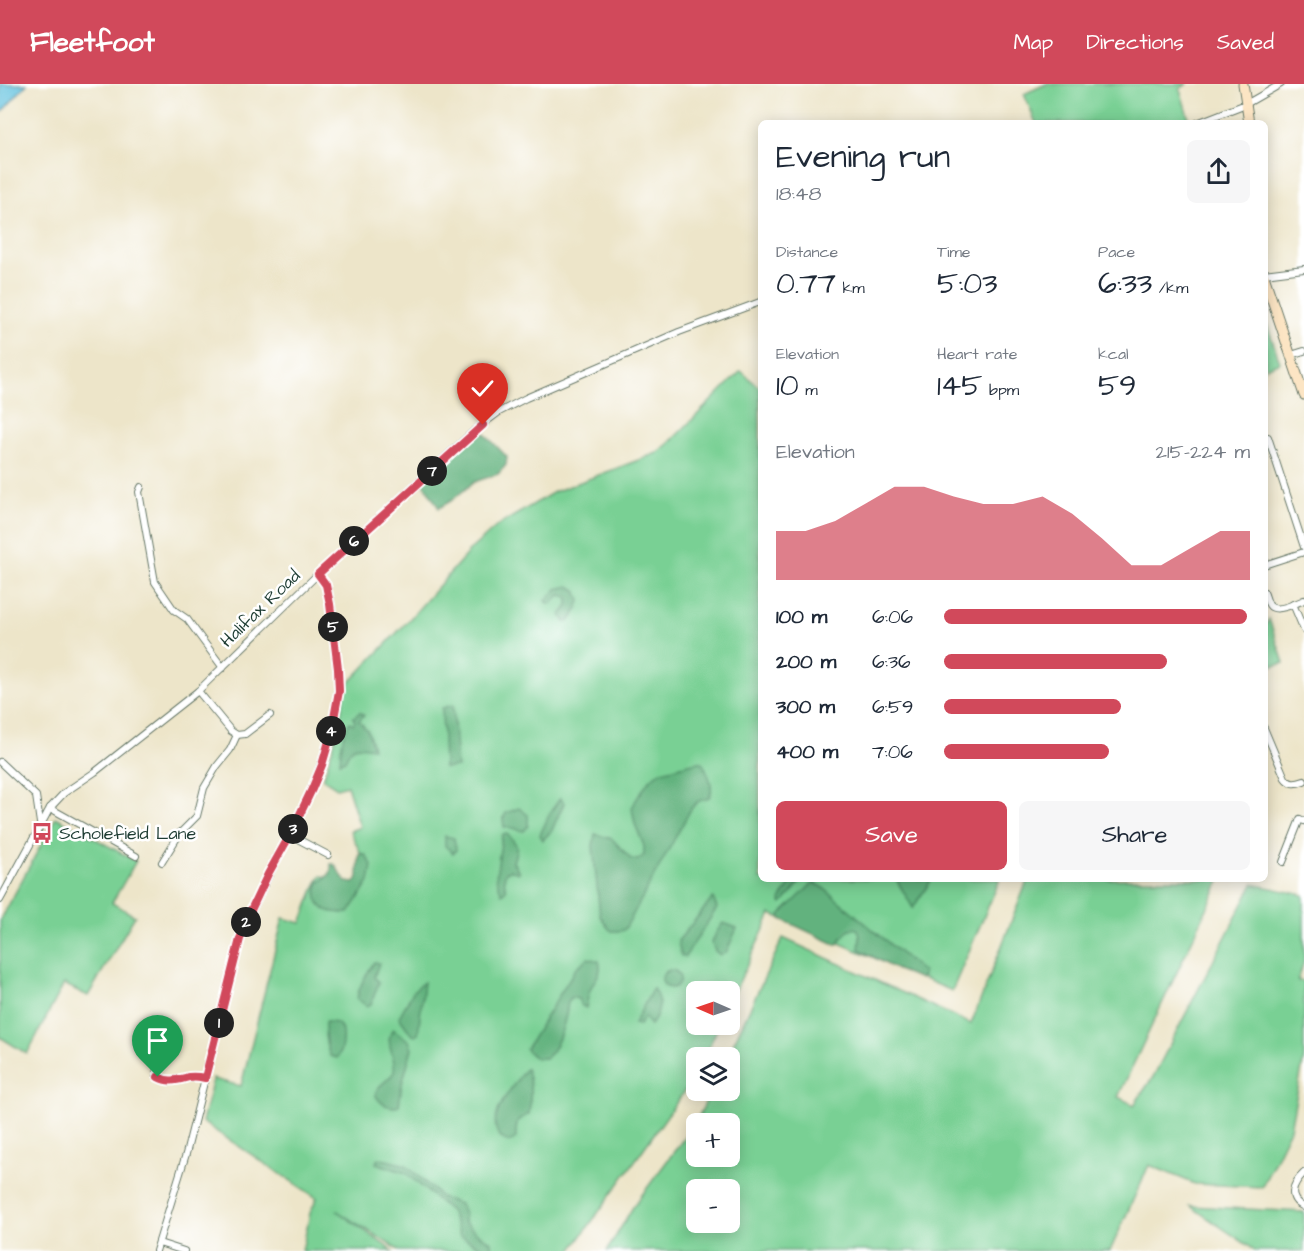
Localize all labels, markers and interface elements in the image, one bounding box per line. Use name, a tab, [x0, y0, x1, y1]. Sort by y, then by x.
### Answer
text: Fleetfoot	[30, 23, 155, 62]
text: Map	[1013, 28, 1053, 57]
text: Directions	[1086, 28, 1184, 57]
text: Saved	[1217, 28, 1274, 57]
text: Evening run	[776, 134, 950, 180]
button: share	[1187, 140, 1250, 203]
text: 18:48	[776, 180, 821, 208]
text: Distance	[776, 241, 838, 263]
text: Time	[937, 241, 971, 263]
text: Pace	[1098, 241, 1135, 263]
text: 0.77	[776, 263, 836, 305]
text: 5:03	[937, 263, 997, 305]
text: 6:33	[1098, 263, 1152, 305]
text: km	[836, 277, 865, 299]
text: /km	[1152, 277, 1188, 299]
text: Elevation	[776, 343, 839, 365]
text: Heart rate	[937, 343, 1017, 365]
text: kcal	[1098, 343, 1129, 365]
pin	[457, 363, 508, 425]
text: 10	[776, 365, 799, 407]
text: 145	[937, 365, 983, 407]
text: 59	[1098, 365, 1136, 407]
icon: check	[466, 372, 499, 405]
text: m	[799, 379, 818, 401]
text: bpm	[983, 379, 1019, 401]
text: Elevation	[776, 438, 855, 466]
text: 215–224 m	[1156, 438, 1250, 466]
pin: 7	[417, 456, 447, 486]
text: 7	[427, 460, 437, 482]
pin: 6	[339, 526, 369, 556]
text: 6	[349, 530, 359, 552]
street label: Halifax Road	[215, 564, 306, 653]
text: 100 m	[776, 603, 827, 631]
text: 6:06	[872, 603, 913, 631]
pin: 5	[318, 612, 348, 642]
text: 5	[327, 616, 339, 638]
text: 200 m	[776, 648, 836, 676]
text: 6:36	[872, 648, 911, 676]
text: 300 m	[776, 693, 835, 721]
text: 6:59	[872, 693, 913, 721]
pin: 4	[316, 716, 346, 746]
text: 4	[326, 720, 336, 742]
text: 400 m	[776, 738, 838, 766]
text: 7:06	[872, 738, 913, 766]
button: Save	[776, 801, 1007, 870]
button: Share	[1019, 801, 1250, 870]
pin: 3	[278, 814, 308, 844]
text: 3	[289, 818, 297, 840]
bus stop icon: Scholefield Lane	[30, 821, 54, 845]
place label: Scholefield Lane	[59, 821, 197, 846]
pin: 2	[231, 907, 261, 937]
text: 2	[241, 911, 251, 933]
north arrow	[686, 981, 740, 1035]
map controls	[686, 981, 740, 1233]
pin: 1	[204, 1008, 234, 1038]
text: 1	[218, 1012, 220, 1034]
pin	[132, 1015, 183, 1077]
icon: arrive	[141, 1024, 174, 1057]
button: layers	[686, 1047, 740, 1101]
button: +	[686, 1113, 740, 1167]
button: −	[686, 1179, 740, 1233]

